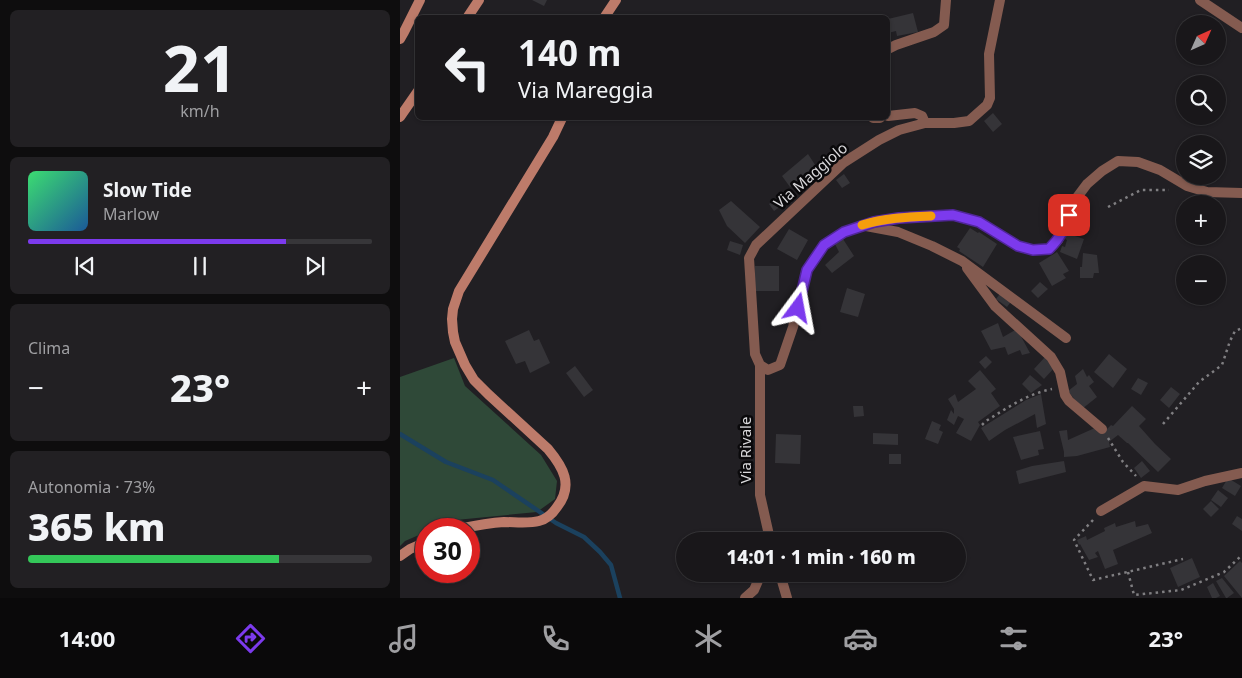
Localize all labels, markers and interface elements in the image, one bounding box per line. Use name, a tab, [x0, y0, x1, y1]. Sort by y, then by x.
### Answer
north arrow	[1176, 15, 1226, 65]
map controls	[1176, 15, 1226, 305]
text: 21	[163, 23, 237, 111]
text: 140 m	[518, 29, 621, 76]
icon: left	[435, 35, 500, 100]
text: Via Mareggia	[518, 74, 653, 104]
button: search	[1176, 75, 1226, 125]
text: km/h	[180, 100, 220, 122]
button: layers	[1176, 135, 1226, 185]
street label: Via Maggiolo	[769, 137, 851, 213]
text: Slow Tide	[103, 177, 192, 203]
pin	[1048, 194, 1090, 236]
button: +	[1176, 195, 1226, 245]
icon: arrive	[1055, 201, 1083, 229]
text: Marlow	[103, 203, 159, 225]
icon: previous	[71, 252, 99, 280]
icon: pause	[186, 252, 214, 280]
icon: next	[301, 252, 329, 280]
button: −	[1176, 255, 1226, 305]
position arrow	[771, 281, 823, 333]
text: Clima	[28, 337, 70, 359]
text: 23°	[170, 361, 230, 413]
text: −	[28, 368, 44, 406]
text: +	[356, 368, 372, 406]
street label: Via Rivale	[735, 417, 755, 483]
text: Autonomia · 73%	[28, 476, 155, 498]
text: 365 km	[28, 500, 166, 552]
speed limit sign: 30	[415, 518, 480, 583]
text: 14:01 · 1 min · 160 m	[726, 544, 916, 570]
icon: directions	[233, 621, 268, 656]
icon: music	[386, 621, 421, 656]
icon: phone	[538, 621, 573, 656]
icon: climate	[691, 621, 726, 656]
icon: car	[843, 621, 878, 656]
icon: filters	[996, 621, 1031, 656]
text: 14:00	[59, 623, 115, 653]
text: 23°	[1149, 623, 1183, 653]

